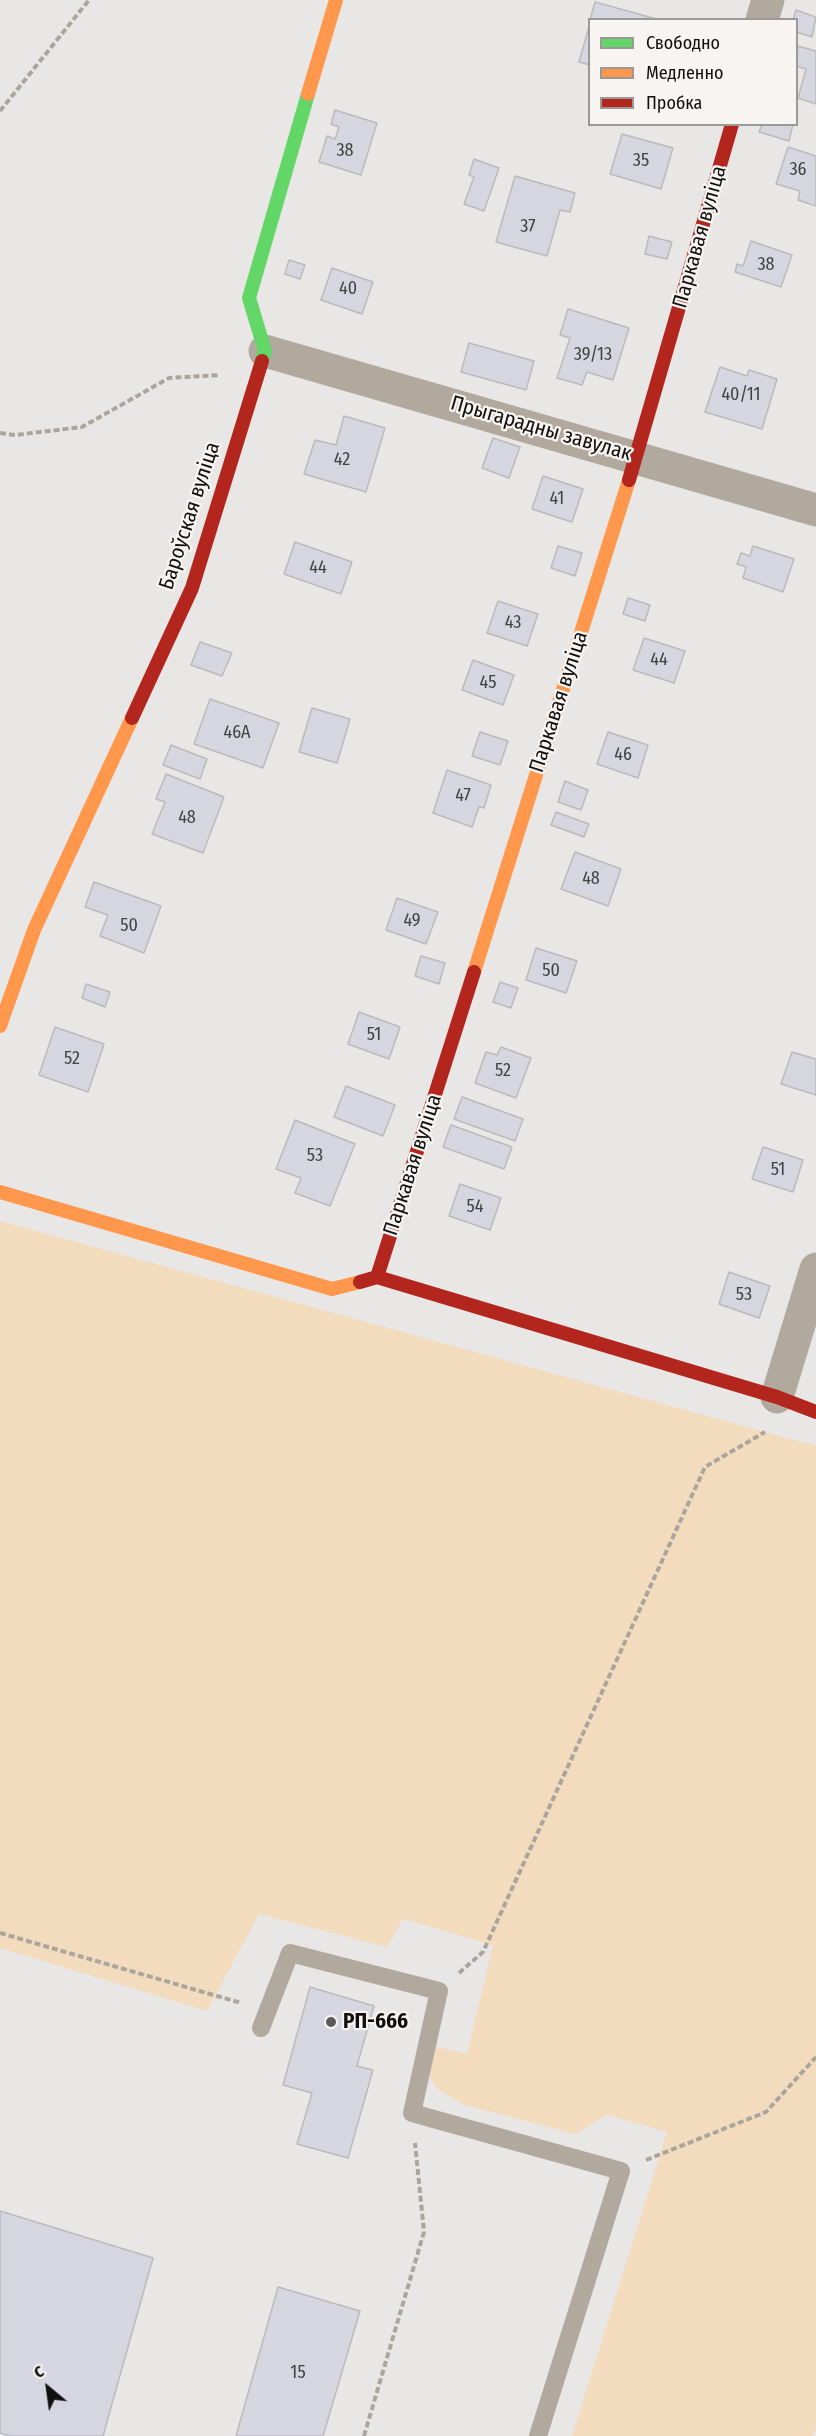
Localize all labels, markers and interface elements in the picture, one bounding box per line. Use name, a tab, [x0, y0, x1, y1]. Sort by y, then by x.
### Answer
legend	[588, 18, 798, 126]
text: Свободно	[646, 32, 720, 54]
text: Медленно	[646, 62, 724, 84]
text: Пробка	[646, 92, 702, 114]
house number: 38	[336, 140, 354, 162]
house number: 35	[633, 150, 649, 172]
house number: 36	[789, 159, 807, 181]
street label: Паркавая вуліца	[668, 163, 732, 311]
house number: 37	[520, 216, 536, 238]
house number: 38	[757, 254, 775, 276]
house number: 40	[339, 278, 357, 300]
house number: 39/13	[574, 344, 612, 366]
house number: 40/11	[721, 384, 761, 406]
street label: Прыгарадны завулак	[448, 391, 634, 467]
street label: Бароўская вуліца	[154, 439, 226, 593]
house number: 42	[334, 449, 350, 471]
house number: 41	[550, 488, 564, 510]
house number: 44	[309, 557, 327, 579]
house number: 43	[505, 612, 521, 634]
street label: Паркавая вуліца	[524, 628, 594, 776]
house number: 44	[650, 649, 668, 671]
house number: 45	[480, 672, 496, 694]
house number: 46А	[223, 722, 251, 744]
house number: 46	[614, 744, 632, 766]
house number: 47	[455, 785, 471, 807]
house number: 48	[178, 807, 196, 829]
house number: 48	[582, 868, 600, 890]
house number: 49	[403, 910, 421, 932]
house number: 50	[120, 915, 138, 937]
house number: 50	[542, 960, 560, 982]
house number: 51	[367, 1024, 381, 1046]
house number: 52	[64, 1048, 80, 1070]
house number: 52	[495, 1060, 511, 1082]
street label: Паркавая вуліца	[378, 1091, 448, 1239]
house number: 53	[307, 1145, 323, 1167]
house number: 51	[771, 1159, 785, 1181]
house number: 54	[467, 1196, 483, 1218]
house number: 53	[736, 1284, 752, 1306]
place label: РП-666	[343, 2009, 408, 2035]
marker: РП-666	[324, 2015, 338, 2029]
north arrow	[18, 2358, 78, 2418]
text: С	[31, 2361, 47, 2382]
house number: 15	[290, 2362, 306, 2384]

